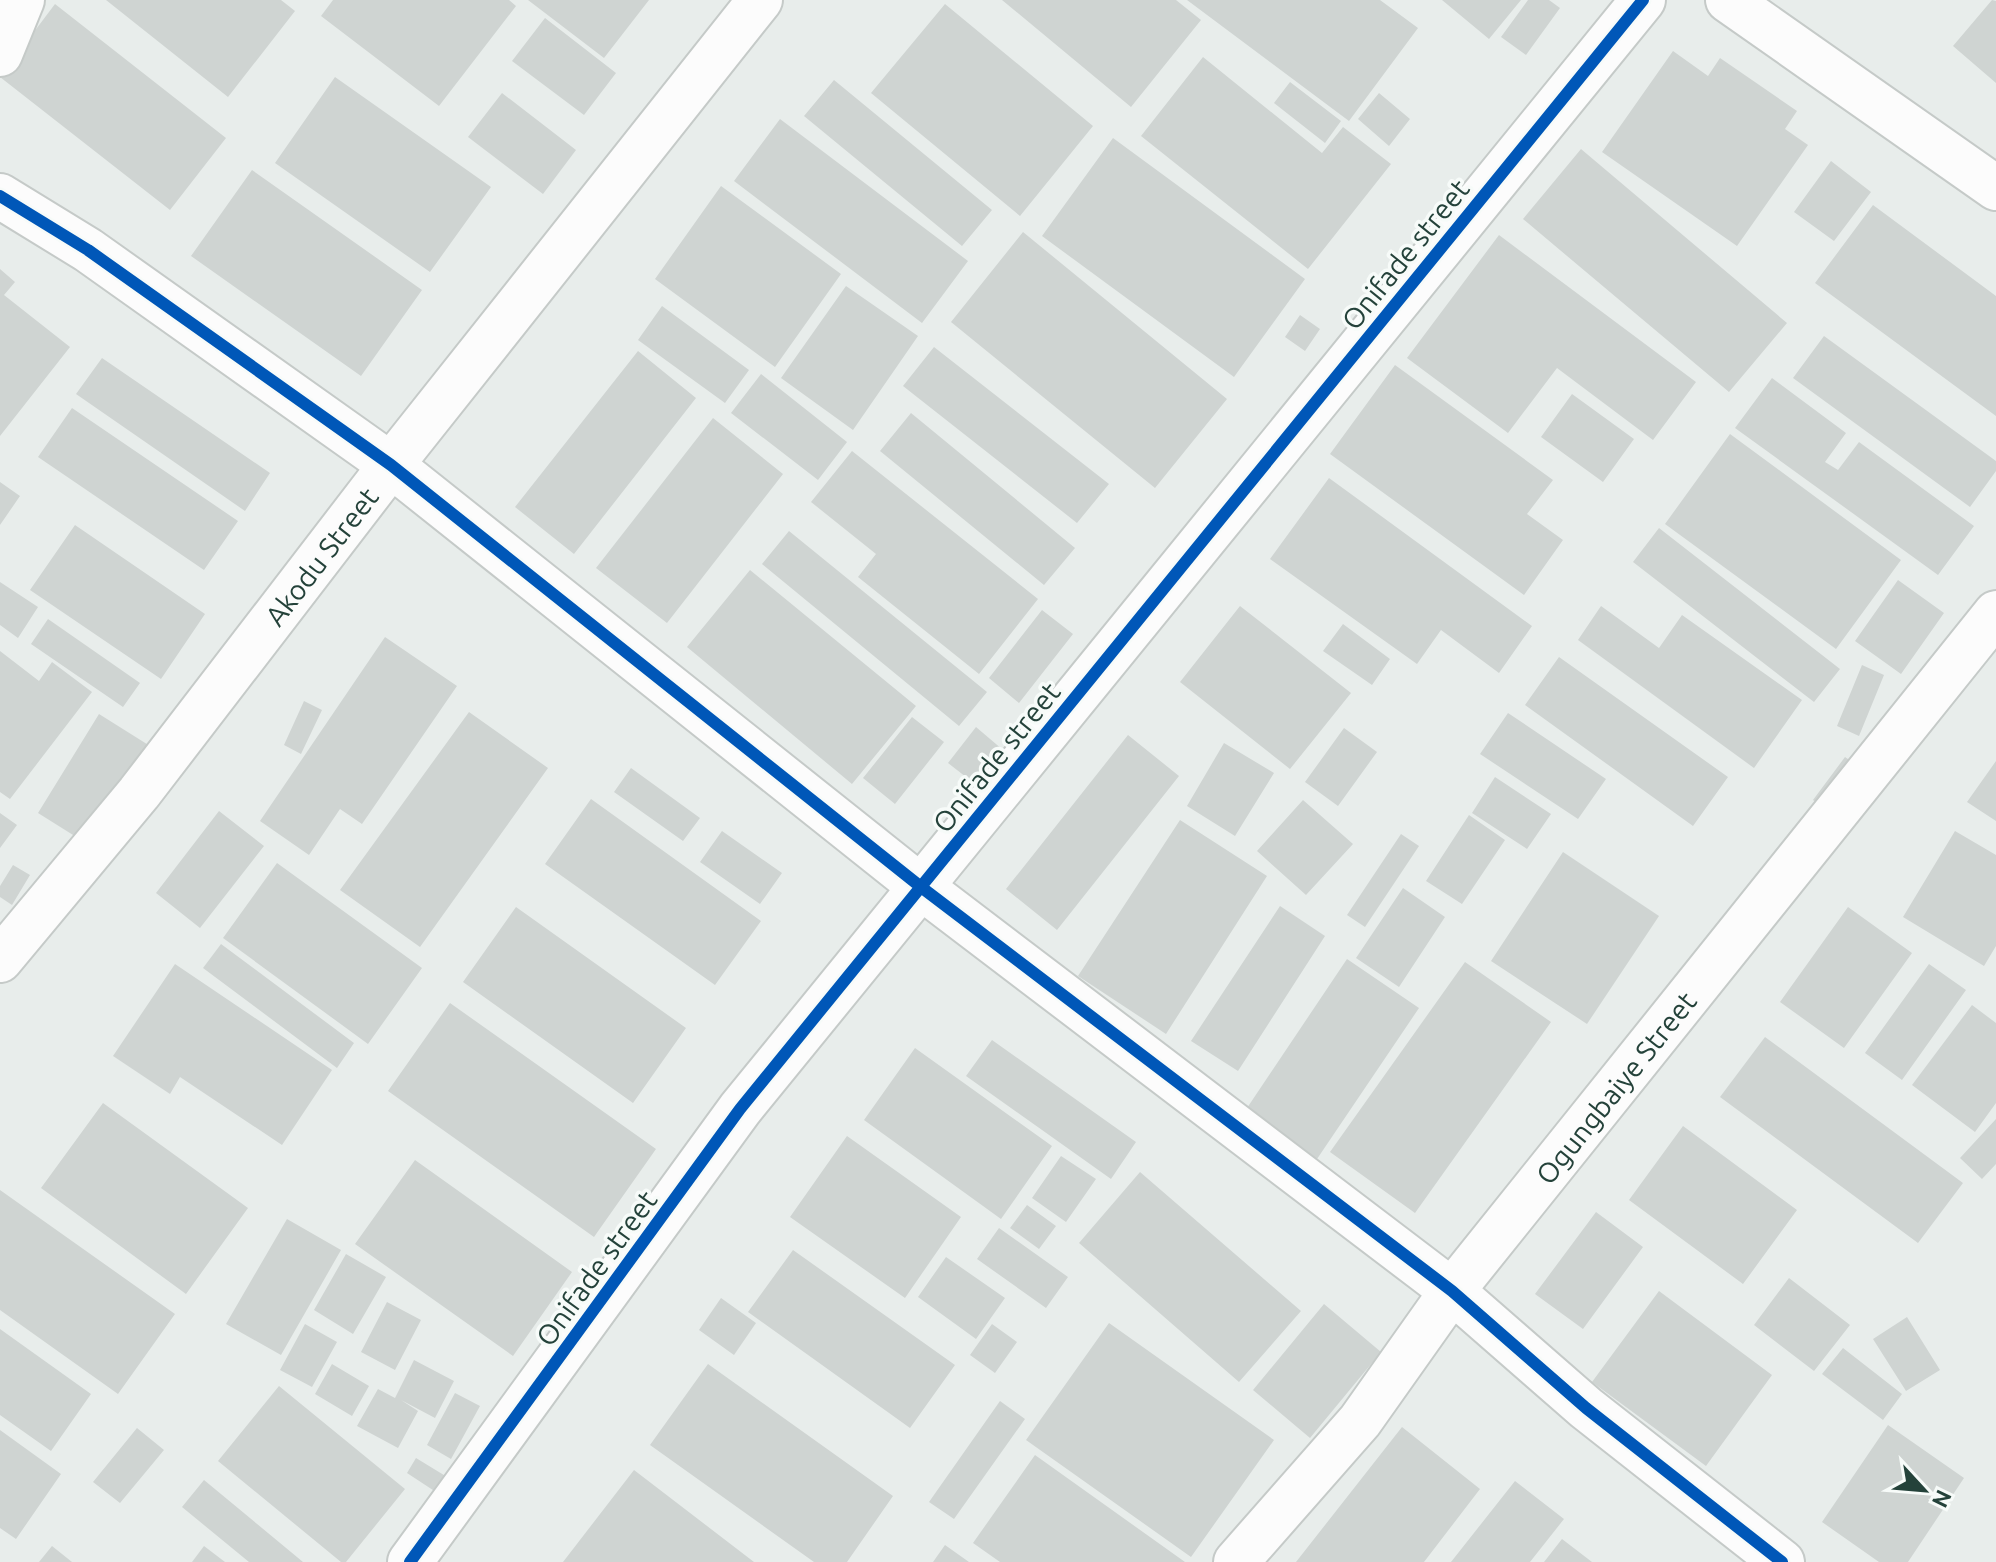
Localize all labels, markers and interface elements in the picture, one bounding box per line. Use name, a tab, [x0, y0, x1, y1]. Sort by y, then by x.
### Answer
street label: Onifade street	[1335, 173, 1475, 335]
street label: Akodu Street	[258, 481, 384, 631]
street label: Onifade street	[926, 676, 1066, 838]
street label: Ogungbaiye Street	[1529, 985, 1702, 1190]
street label: Onifade street	[530, 1185, 662, 1351]
north arrow	[1884, 1450, 1964, 1530]
text: N	[1928, 1486, 1957, 1512]

